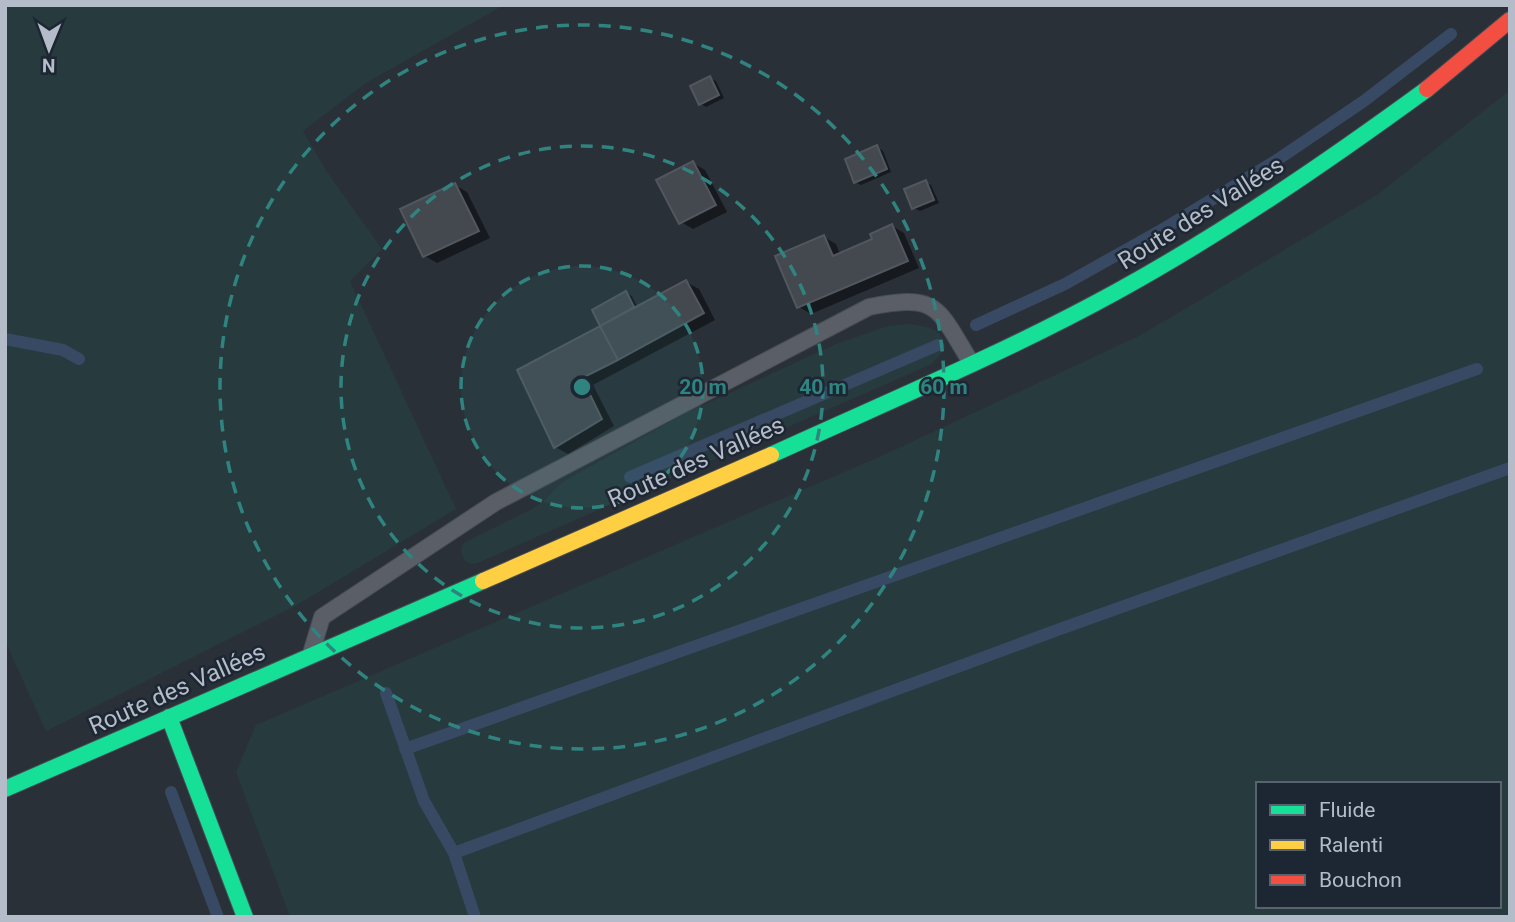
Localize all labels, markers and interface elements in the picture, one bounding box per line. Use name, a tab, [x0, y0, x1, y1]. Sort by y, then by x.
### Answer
north arrow	[14, 14, 84, 84]
text: N	[42, 54, 56, 77]
street label: Route des Vallées	[1113, 151, 1289, 275]
centre of rings	[570, 375, 594, 399]
text: 20 m	[679, 375, 727, 399]
text: 40 m	[799, 375, 847, 399]
text: 60 m	[920, 375, 968, 399]
street label: Route des Vallées	[603, 411, 789, 513]
street label: Route des Vallées	[84, 638, 270, 740]
legend	[1256, 782, 1501, 908]
text: Fluide	[1319, 798, 1375, 822]
text: Ralenti	[1319, 833, 1383, 857]
text: Bouchon	[1319, 868, 1402, 892]

